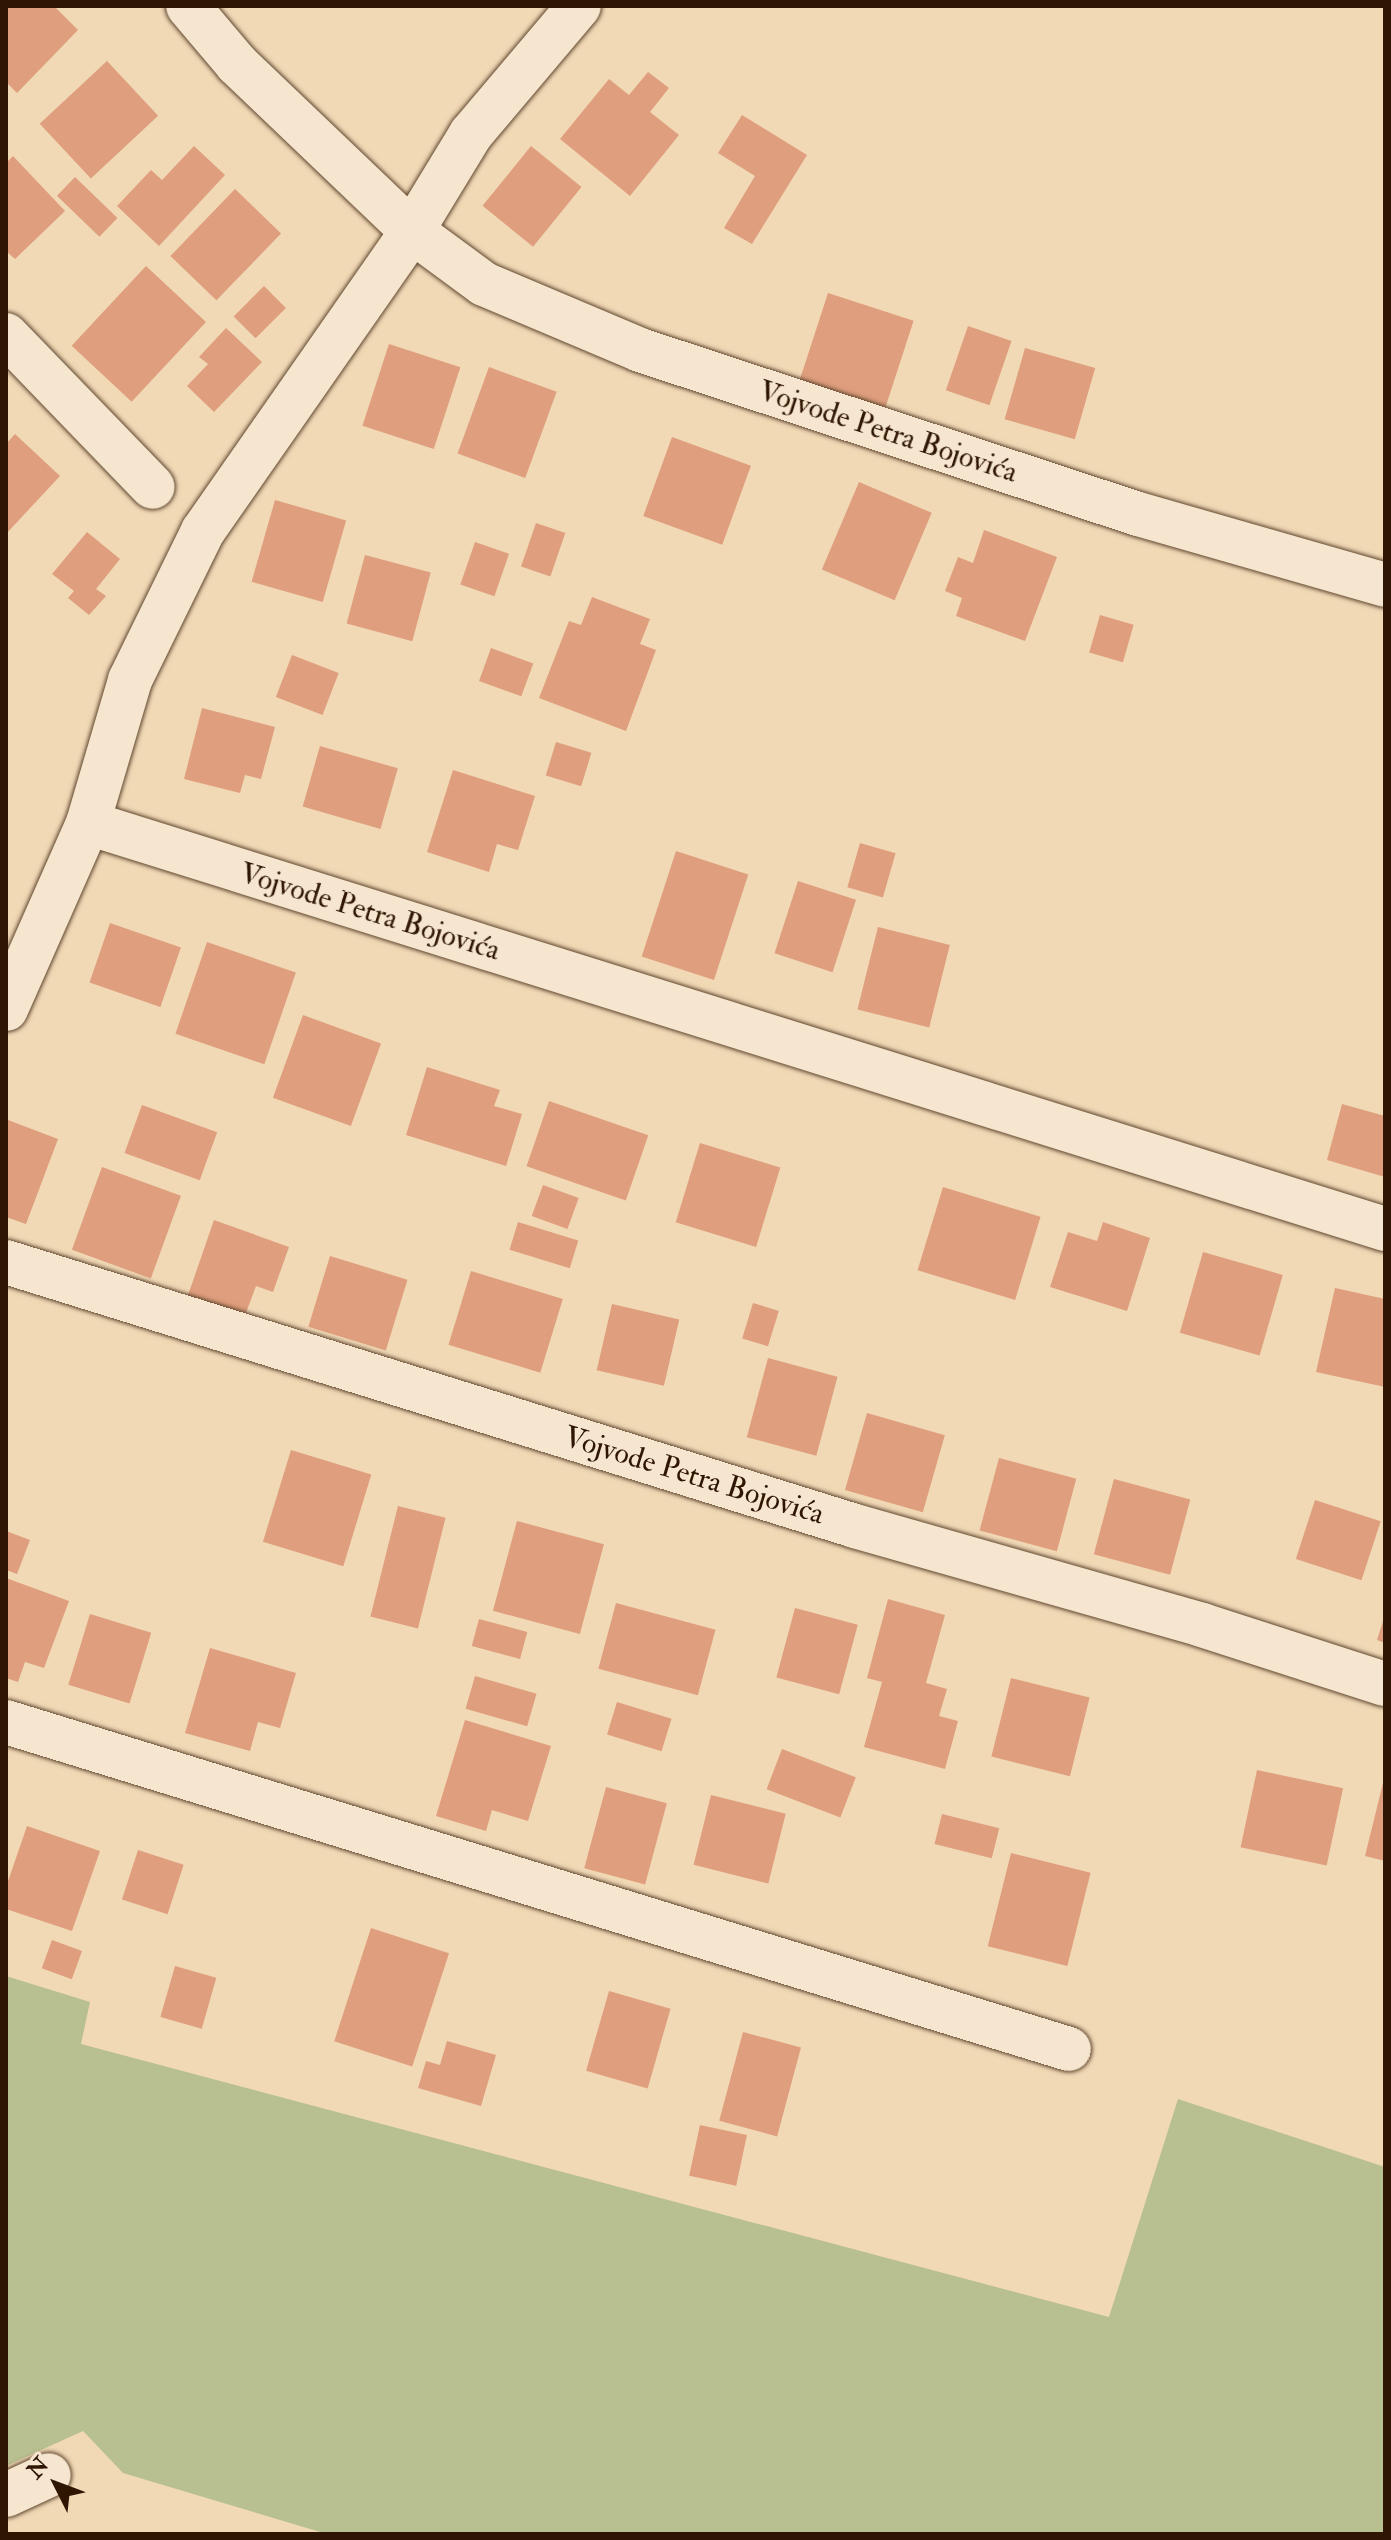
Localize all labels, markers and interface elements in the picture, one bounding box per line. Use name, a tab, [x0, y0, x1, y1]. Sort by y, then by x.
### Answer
street label: Vojvode Petra Bojovića	[754, 373, 1022, 491]
street label: Vojvode Petra Bojovića	[236, 855, 504, 969]
street label: Vojvode Petra Bojovića	[560, 1419, 828, 1533]
north arrow	[16, 2444, 96, 2524]
text: N	[21, 2451, 55, 2485]

